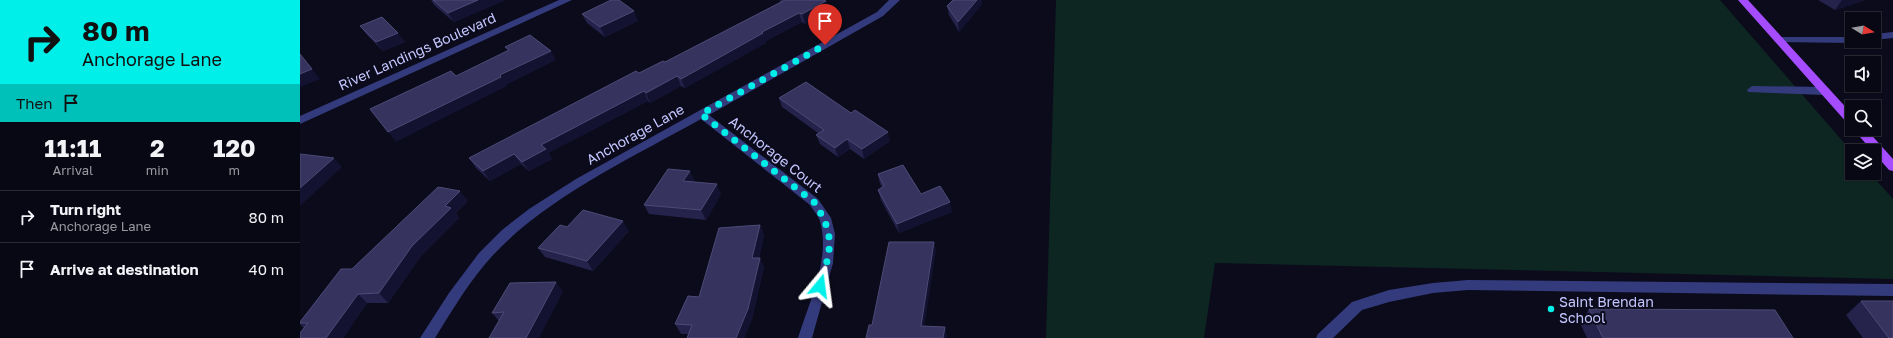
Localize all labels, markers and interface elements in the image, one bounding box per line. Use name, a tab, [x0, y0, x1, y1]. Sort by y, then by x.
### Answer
pin	[808, 4, 842, 45]
street label: River Landings Boulevard	[336, 9, 498, 93]
icon: arrive	[814, 10, 836, 32]
north arrow	[1845, 12, 1881, 48]
map controls	[1845, 12, 1881, 180]
text: 80 m	[82, 14, 150, 47]
icon: right	[16, 16, 68, 68]
text: Anchorage Lane	[82, 48, 222, 70]
button: sound	[1845, 56, 1881, 92]
icon: arrive	[60, 92, 82, 114]
text: Then	[16, 94, 52, 112]
street label: Anchorage Lane	[583, 100, 687, 168]
button: search	[1845, 100, 1881, 136]
street label: Anchorage Court	[726, 112, 826, 196]
text: 11:11	[44, 133, 101, 162]
text: 2	[150, 133, 165, 162]
text: 120	[213, 133, 256, 162]
button: layers	[1845, 144, 1881, 180]
text: Arrival	[53, 162, 93, 178]
text: min	[146, 162, 169, 178]
text: m	[229, 162, 240, 178]
text: Turn right	[50, 200, 121, 218]
icon: right	[16, 206, 38, 228]
text: 80 m	[249, 208, 284, 226]
text: Anchorage Lane	[50, 218, 151, 234]
icon: arrive	[16, 258, 38, 280]
text: Arrive at destination	[50, 260, 199, 278]
text: 40 m	[249, 260, 284, 278]
position arrow	[799, 265, 841, 307]
place label: Saint Brendan School	[1559, 293, 1654, 326]
marker: Saint Brendan School	[1546, 304, 1556, 314]

